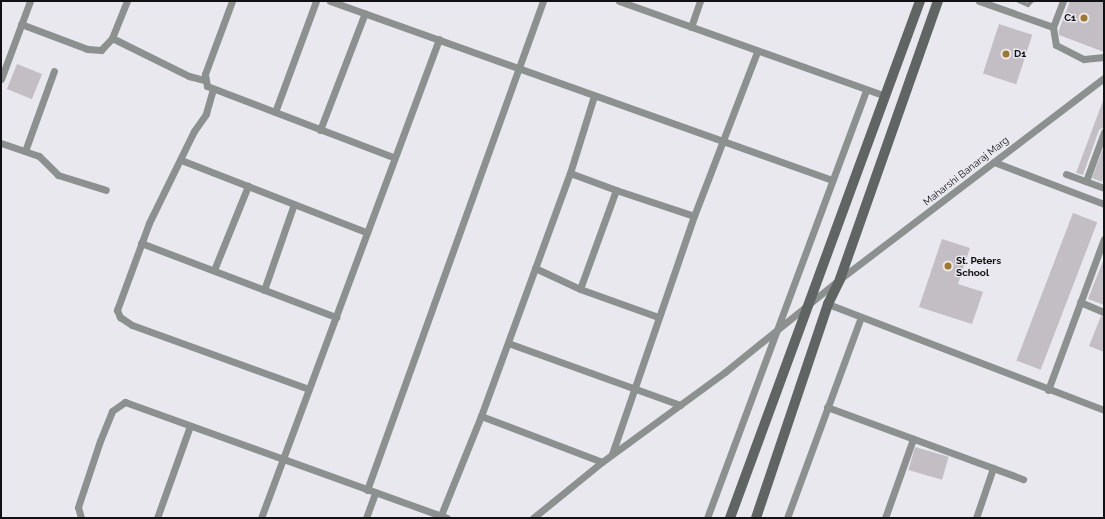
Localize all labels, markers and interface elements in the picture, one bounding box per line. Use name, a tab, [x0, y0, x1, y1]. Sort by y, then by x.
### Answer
place label: C1	[1064, 12, 1076, 24]
marker: C1	[1079, 13, 1089, 23]
place label: D1	[1014, 48, 1026, 60]
marker: D1	[1001, 49, 1011, 59]
street label: Maharshi Banaraj Marg	[921, 134, 1011, 208]
place label: St. Peters School	[956, 254, 1001, 278]
marker: St. Peters School	[943, 261, 953, 271]

